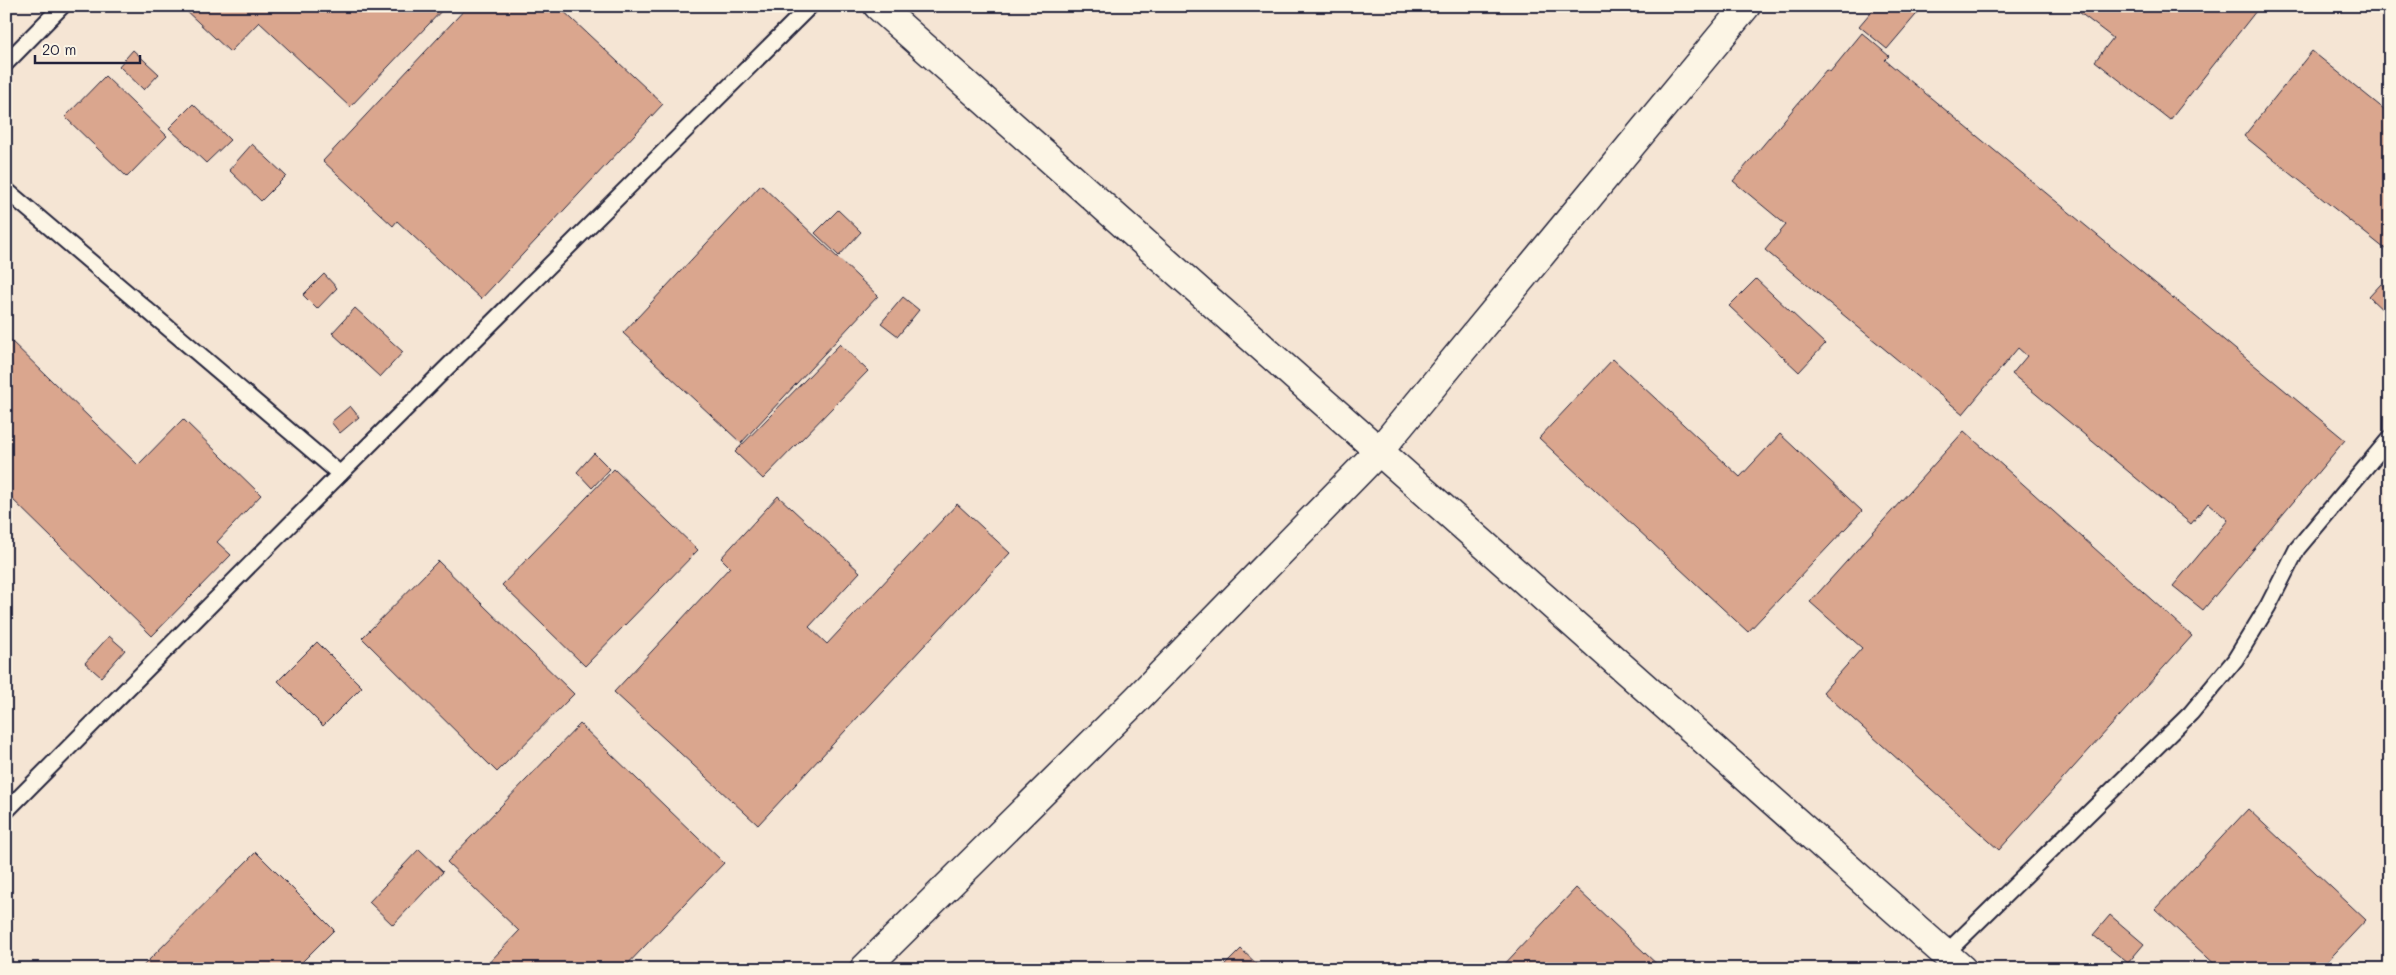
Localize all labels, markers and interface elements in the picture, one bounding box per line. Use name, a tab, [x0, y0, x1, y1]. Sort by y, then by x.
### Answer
scale bar	[35, 32, 140, 64]
text: 20 m	[42, 39, 76, 59]

